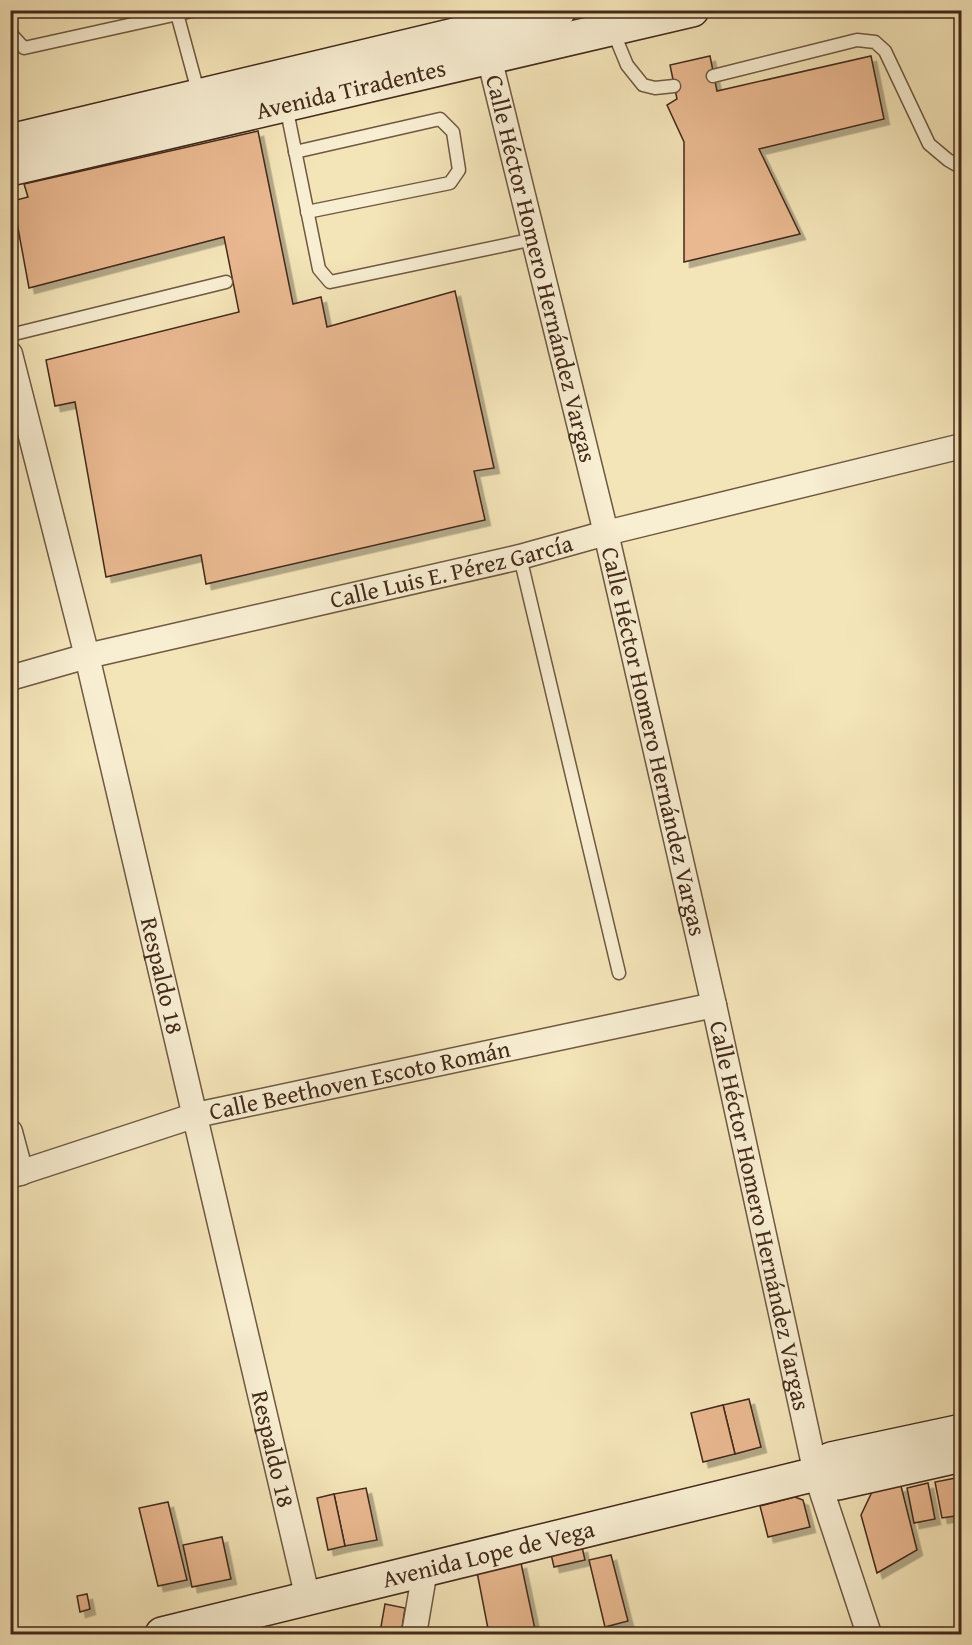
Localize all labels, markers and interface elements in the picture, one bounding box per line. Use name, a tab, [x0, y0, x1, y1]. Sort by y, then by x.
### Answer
street label: Avenida Tiradentes	[252, 50, 449, 128]
street label: Calle Héctor Homero Hernández Vargas	[477, 71, 606, 466]
street label: Calle Luis E. Pérez García	[326, 525, 577, 617]
street label: Calle Héctor Homero Hernández Vargas	[593, 543, 716, 939]
street label: Respaldo 18	[132, 914, 193, 1038]
street label: Calle Héctor Homero Hernández Vargas	[701, 1017, 820, 1414]
street label: Calle Beethoven Escoto Román	[206, 1031, 514, 1129]
street label: Respaldo 18	[243, 1387, 304, 1511]
street label: Avenida Lope de Vega	[378, 1511, 599, 1597]

